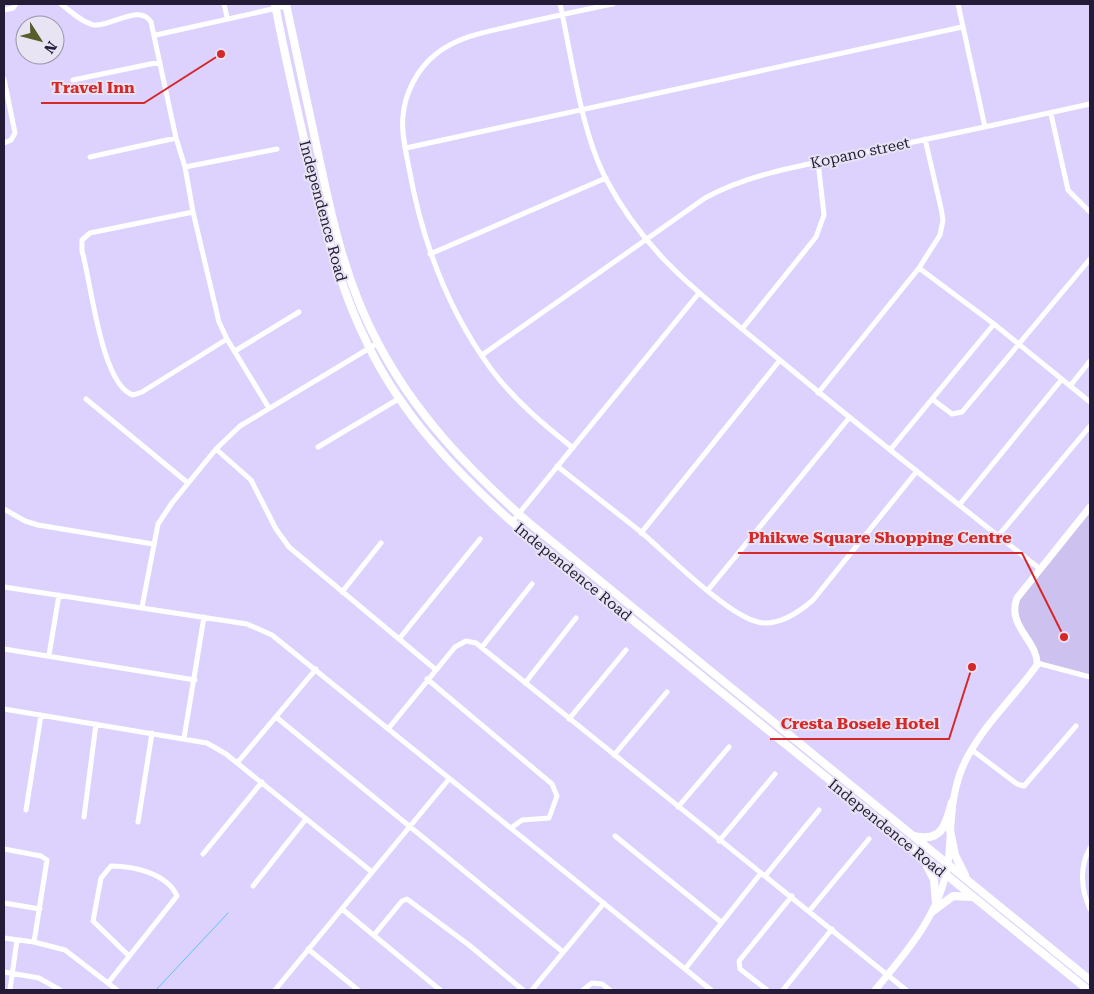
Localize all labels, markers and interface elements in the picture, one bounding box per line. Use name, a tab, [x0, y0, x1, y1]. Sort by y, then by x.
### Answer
north arrow	[15, 15, 65, 65]
text: N	[41, 39, 60, 57]
callout: Travel Inn	[41, 72, 144, 103]
text: Travel Inn	[51, 78, 135, 97]
street label: Kopano street	[809, 134, 912, 172]
street label: Independence Road	[295, 138, 351, 284]
street label: Independence Road	[511, 519, 636, 625]
callout: Phikwe Square Shopping Centre	[738, 522, 1022, 553]
text: Phikwe Square Shopping Centre	[748, 528, 1012, 547]
callout: Cresta Bosele Hotel	[770, 708, 949, 739]
text: Cresta Bosele Hotel	[781, 714, 940, 733]
street label: Independence Road	[825, 775, 950, 881]

